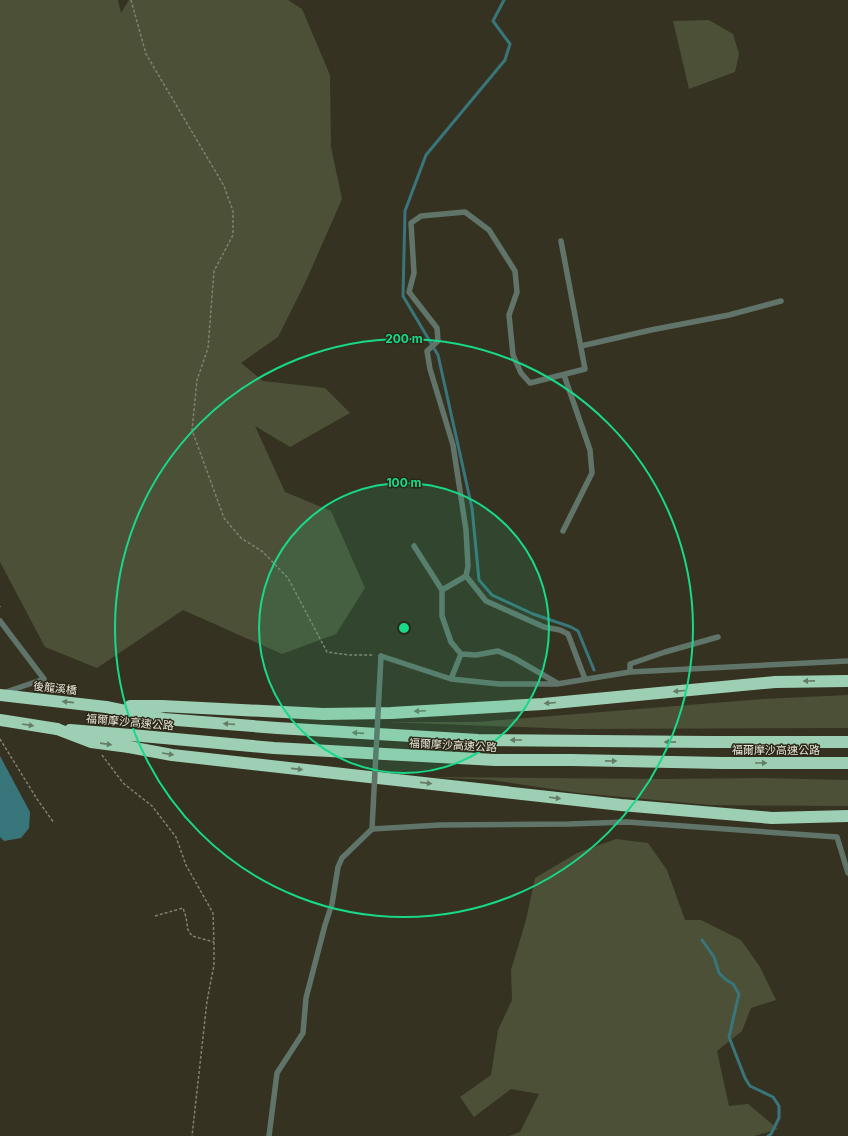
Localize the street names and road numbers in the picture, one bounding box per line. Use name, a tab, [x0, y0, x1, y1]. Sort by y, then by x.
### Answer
street label: 後龍溪橋	[32, 679, 78, 697]
street label: 福爾摩沙高速公路	[86, 711, 174, 733]
street label: 福爾摩沙高速公路	[409, 736, 497, 754]
street label: 福爾摩沙高速公路	[732, 743, 820, 757]

